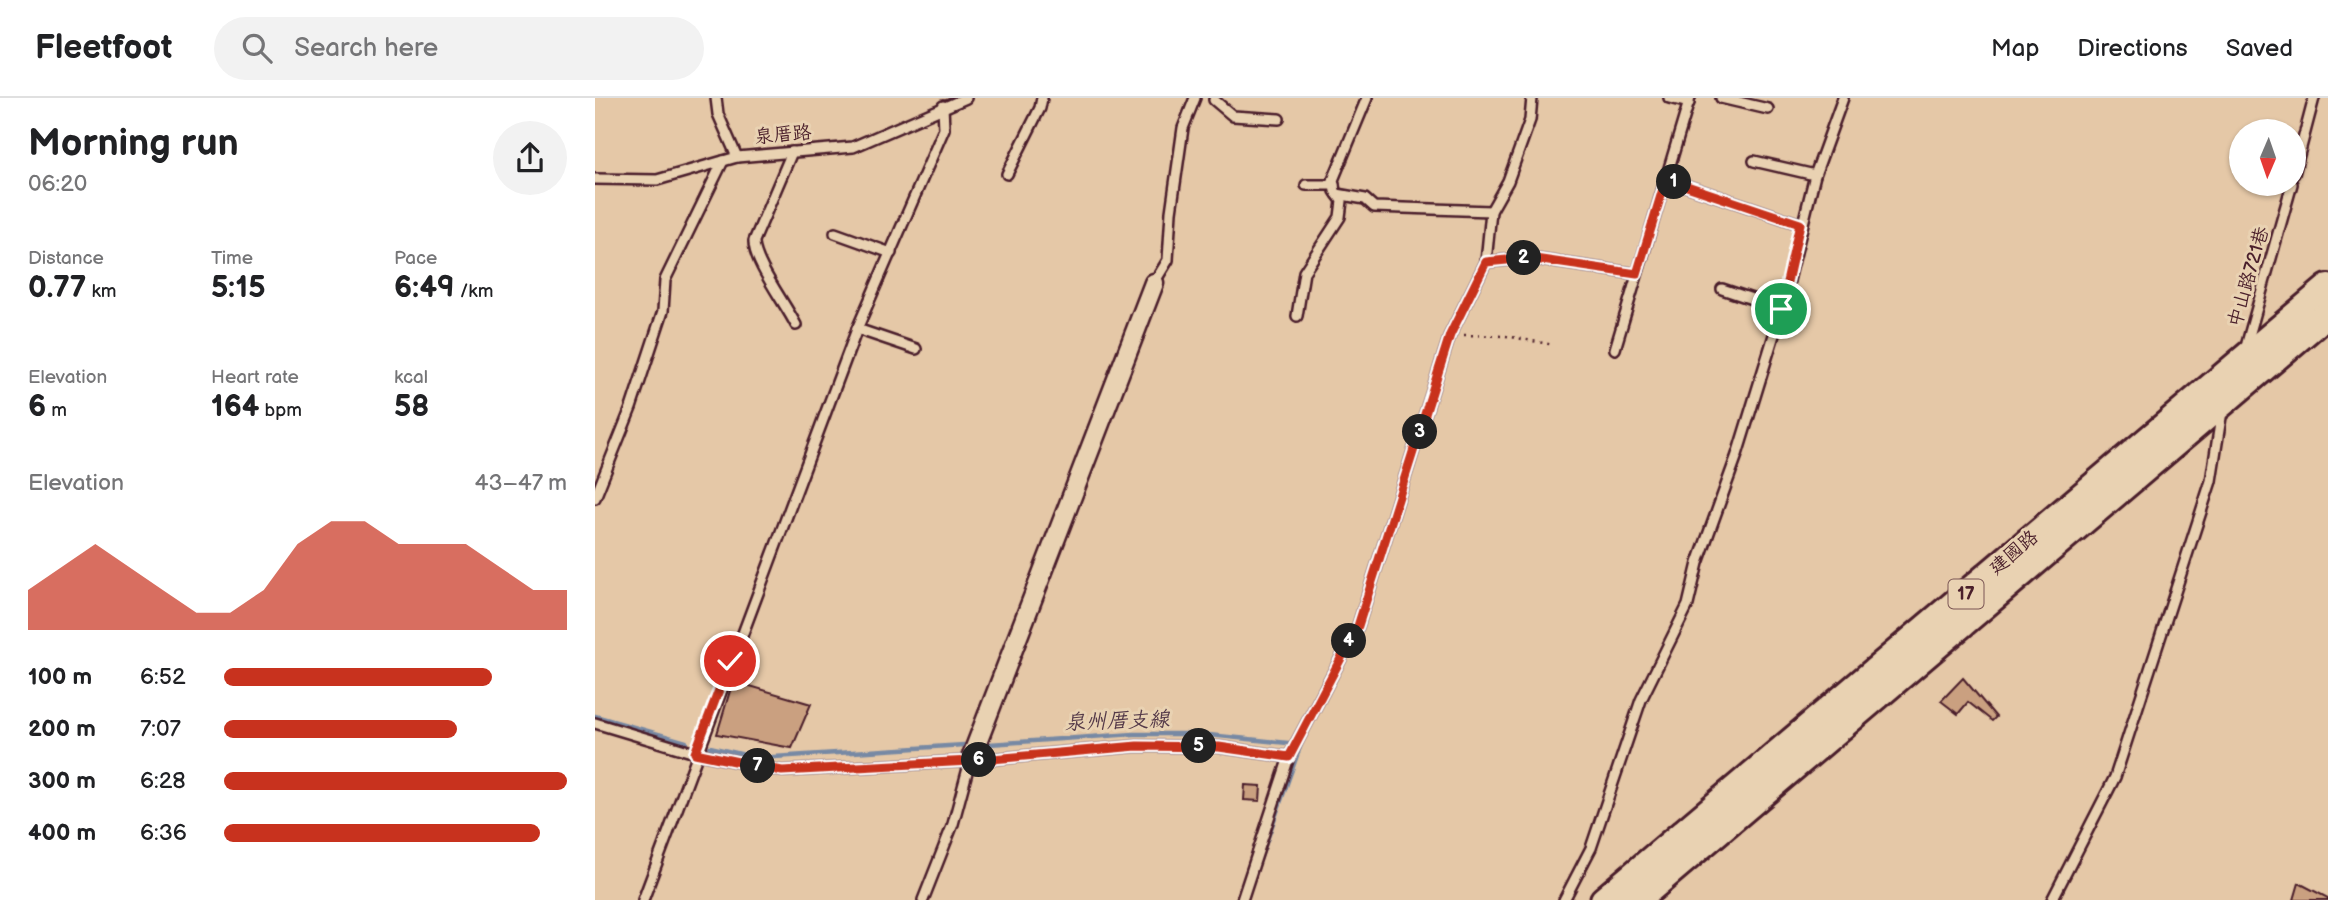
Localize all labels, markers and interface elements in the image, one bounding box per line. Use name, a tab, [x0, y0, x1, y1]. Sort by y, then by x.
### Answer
search box	[214, 17, 704, 80]
text: Fleetfoot	[35, 28, 172, 68]
icon: search	[238, 29, 276, 67]
text: Search here	[294, 33, 438, 64]
text: Map	[1991, 34, 2039, 63]
text: Directions	[2077, 34, 2188, 63]
text: Saved	[2226, 34, 2293, 63]
north arrow	[2229, 119, 2307, 196]
map controls	[2229, 119, 2306, 196]
text: Morning run	[28, 121, 239, 166]
button: share	[493, 121, 567, 195]
street label: 泉厝路	[754, 121, 812, 149]
pin: 1	[1657, 164, 1691, 200]
text: 06:20	[28, 170, 87, 198]
text: 1	[1670, 170, 1678, 193]
street label: 中山路721巷	[2224, 224, 2274, 330]
pin: 2	[1507, 240, 1541, 276]
text: 2	[1518, 246, 1529, 269]
text: Distance	[28, 247, 104, 270]
text: Time	[211, 247, 253, 270]
text: Pace	[394, 247, 437, 270]
text: 0.77	[28, 270, 86, 306]
text: 5:15	[211, 270, 265, 306]
text: 6:49	[394, 270, 455, 306]
pin	[1751, 279, 1811, 339]
text: km	[86, 280, 117, 303]
text: /km	[455, 280, 493, 303]
icon: arrive	[1762, 290, 1800, 328]
text: Elevation	[28, 366, 107, 389]
text: Heart rate	[211, 366, 299, 389]
text: kcal	[394, 366, 428, 389]
text: 6	[28, 389, 46, 425]
text: 164	[211, 389, 259, 425]
text: 58	[394, 389, 429, 425]
text: m	[46, 399, 67, 422]
text: bpm	[259, 399, 302, 422]
pin: 3	[1403, 414, 1437, 450]
text: 3	[1414, 420, 1425, 443]
text: Elevation	[28, 469, 124, 497]
text: 43–47 m	[474, 469, 567, 497]
street label: 建國路	[1985, 526, 2043, 580]
road number: 17	[1949, 580, 1983, 608]
pin: 4	[1331, 624, 1367, 658]
text: 4	[1343, 629, 1354, 652]
pin	[700, 631, 760, 691]
icon: check	[711, 642, 749, 680]
text: 100 m	[28, 663, 92, 691]
text: 6:52	[140, 663, 185, 691]
water label: 泉州厝支線	[1064, 707, 1171, 735]
text: 200 m	[28, 715, 96, 743]
text: 7:07	[140, 715, 181, 743]
pin: 5	[1181, 728, 1217, 764]
text: 5	[1193, 734, 1204, 757]
pin: 6	[961, 742, 997, 778]
pin: 7	[741, 748, 775, 784]
text: 6	[973, 748, 984, 771]
text: 7	[752, 754, 763, 777]
text: 300 m	[28, 767, 96, 795]
text: 6:28	[140, 767, 186, 795]
text: 400 m	[28, 819, 96, 847]
text: 6:36	[140, 819, 187, 847]

